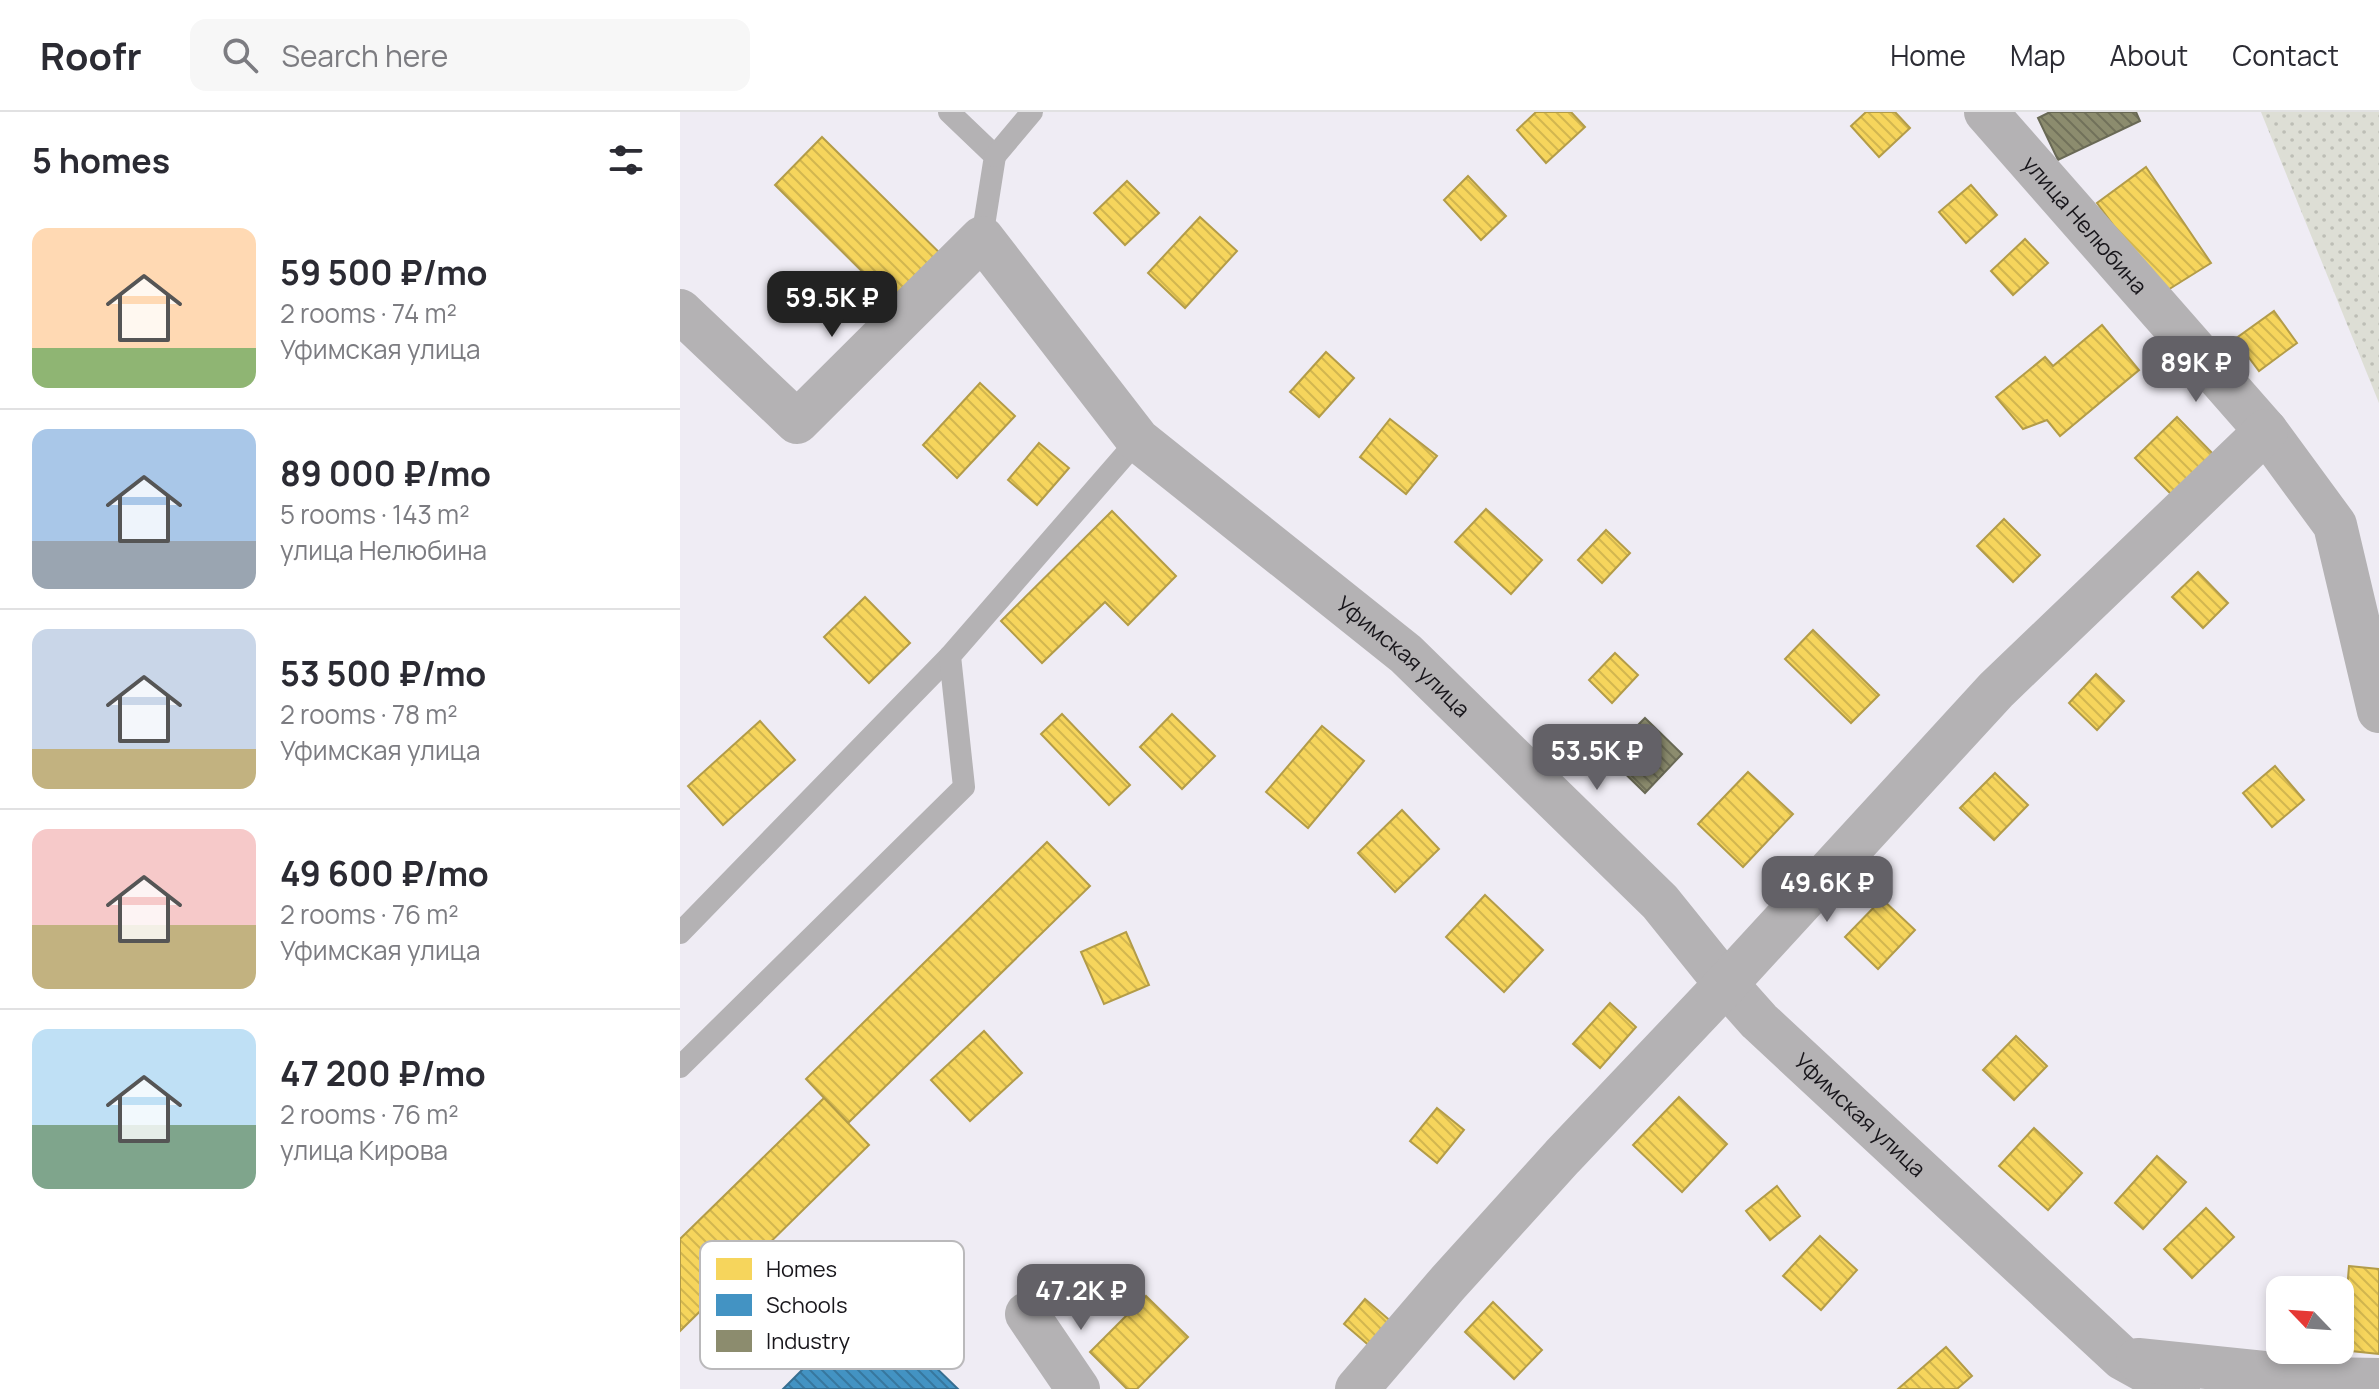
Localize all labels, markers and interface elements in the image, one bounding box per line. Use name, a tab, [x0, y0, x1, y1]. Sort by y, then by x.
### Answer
search box	[190, 19, 750, 91]
text: Roofr	[40, 29, 142, 81]
icon: search	[218, 33, 262, 77]
text: Search here	[282, 35, 448, 76]
text: Home	[1890, 36, 1966, 74]
text: Map	[2010, 36, 2066, 74]
text: About	[2110, 36, 2188, 74]
text: Contact	[2232, 36, 2339, 74]
text: 5 homes	[32, 137, 170, 183]
icon: filters	[604, 138, 648, 182]
street label: улица Нелюбина	[2016, 149, 2154, 300]
text: 59 500 ₽/mo	[280, 249, 488, 295]
icon: home	[96, 260, 192, 356]
pin: 59.5K ₽	[758, 271, 906, 339]
text: 59.5K ₽	[785, 279, 879, 315]
text: 2 rooms · 74 m²	[280, 295, 457, 331]
text: Уфимская улица	[280, 331, 480, 367]
pin: 89K ₽	[2140, 336, 2252, 404]
text: 89K ₽	[2160, 344, 2232, 380]
text: 89 000 ₽/mo	[280, 450, 491, 496]
icon: home	[96, 461, 192, 557]
text: 5 rooms · 143 m²	[280, 496, 470, 532]
text: улица Нелюбина	[280, 532, 487, 568]
street label: Уфимская улица	[1330, 589, 1477, 724]
text: 53 500 ₽/mo	[280, 650, 486, 696]
icon: home	[96, 661, 192, 757]
text: 2 rooms · 78 m²	[280, 696, 458, 732]
pin: 53.5K ₽	[1523, 724, 1671, 792]
text: Уфимская улица	[280, 732, 480, 768]
text: 53.5K ₽	[1551, 732, 1643, 768]
text: 49 600 ₽/mo	[280, 850, 489, 896]
pin: 49.6K ₽	[1753, 856, 1901, 924]
icon: home	[96, 861, 192, 957]
text: 49.6K ₽	[1780, 864, 1874, 900]
text: 2 rooms · 76 m²	[280, 896, 459, 932]
text: Уфимская улица	[280, 932, 480, 968]
street label: Уфимская улица	[1788, 1046, 1932, 1183]
text: 47 200 ₽/mo	[280, 1050, 486, 1096]
icon: home	[96, 1061, 192, 1157]
text: 2 rooms · 76 m²	[280, 1096, 459, 1132]
text: улица Кирова	[280, 1132, 448, 1168]
legend	[700, 1241, 964, 1369]
text: Homes	[766, 1254, 837, 1284]
pin: 47.2K ₽	[1007, 1264, 1155, 1332]
text: 47.2K ₽	[1035, 1272, 1127, 1308]
north arrow	[2266, 1276, 2354, 1364]
map controls	[2266, 1276, 2354, 1364]
text: Schools	[766, 1290, 848, 1320]
text: Industry	[766, 1326, 850, 1356]

